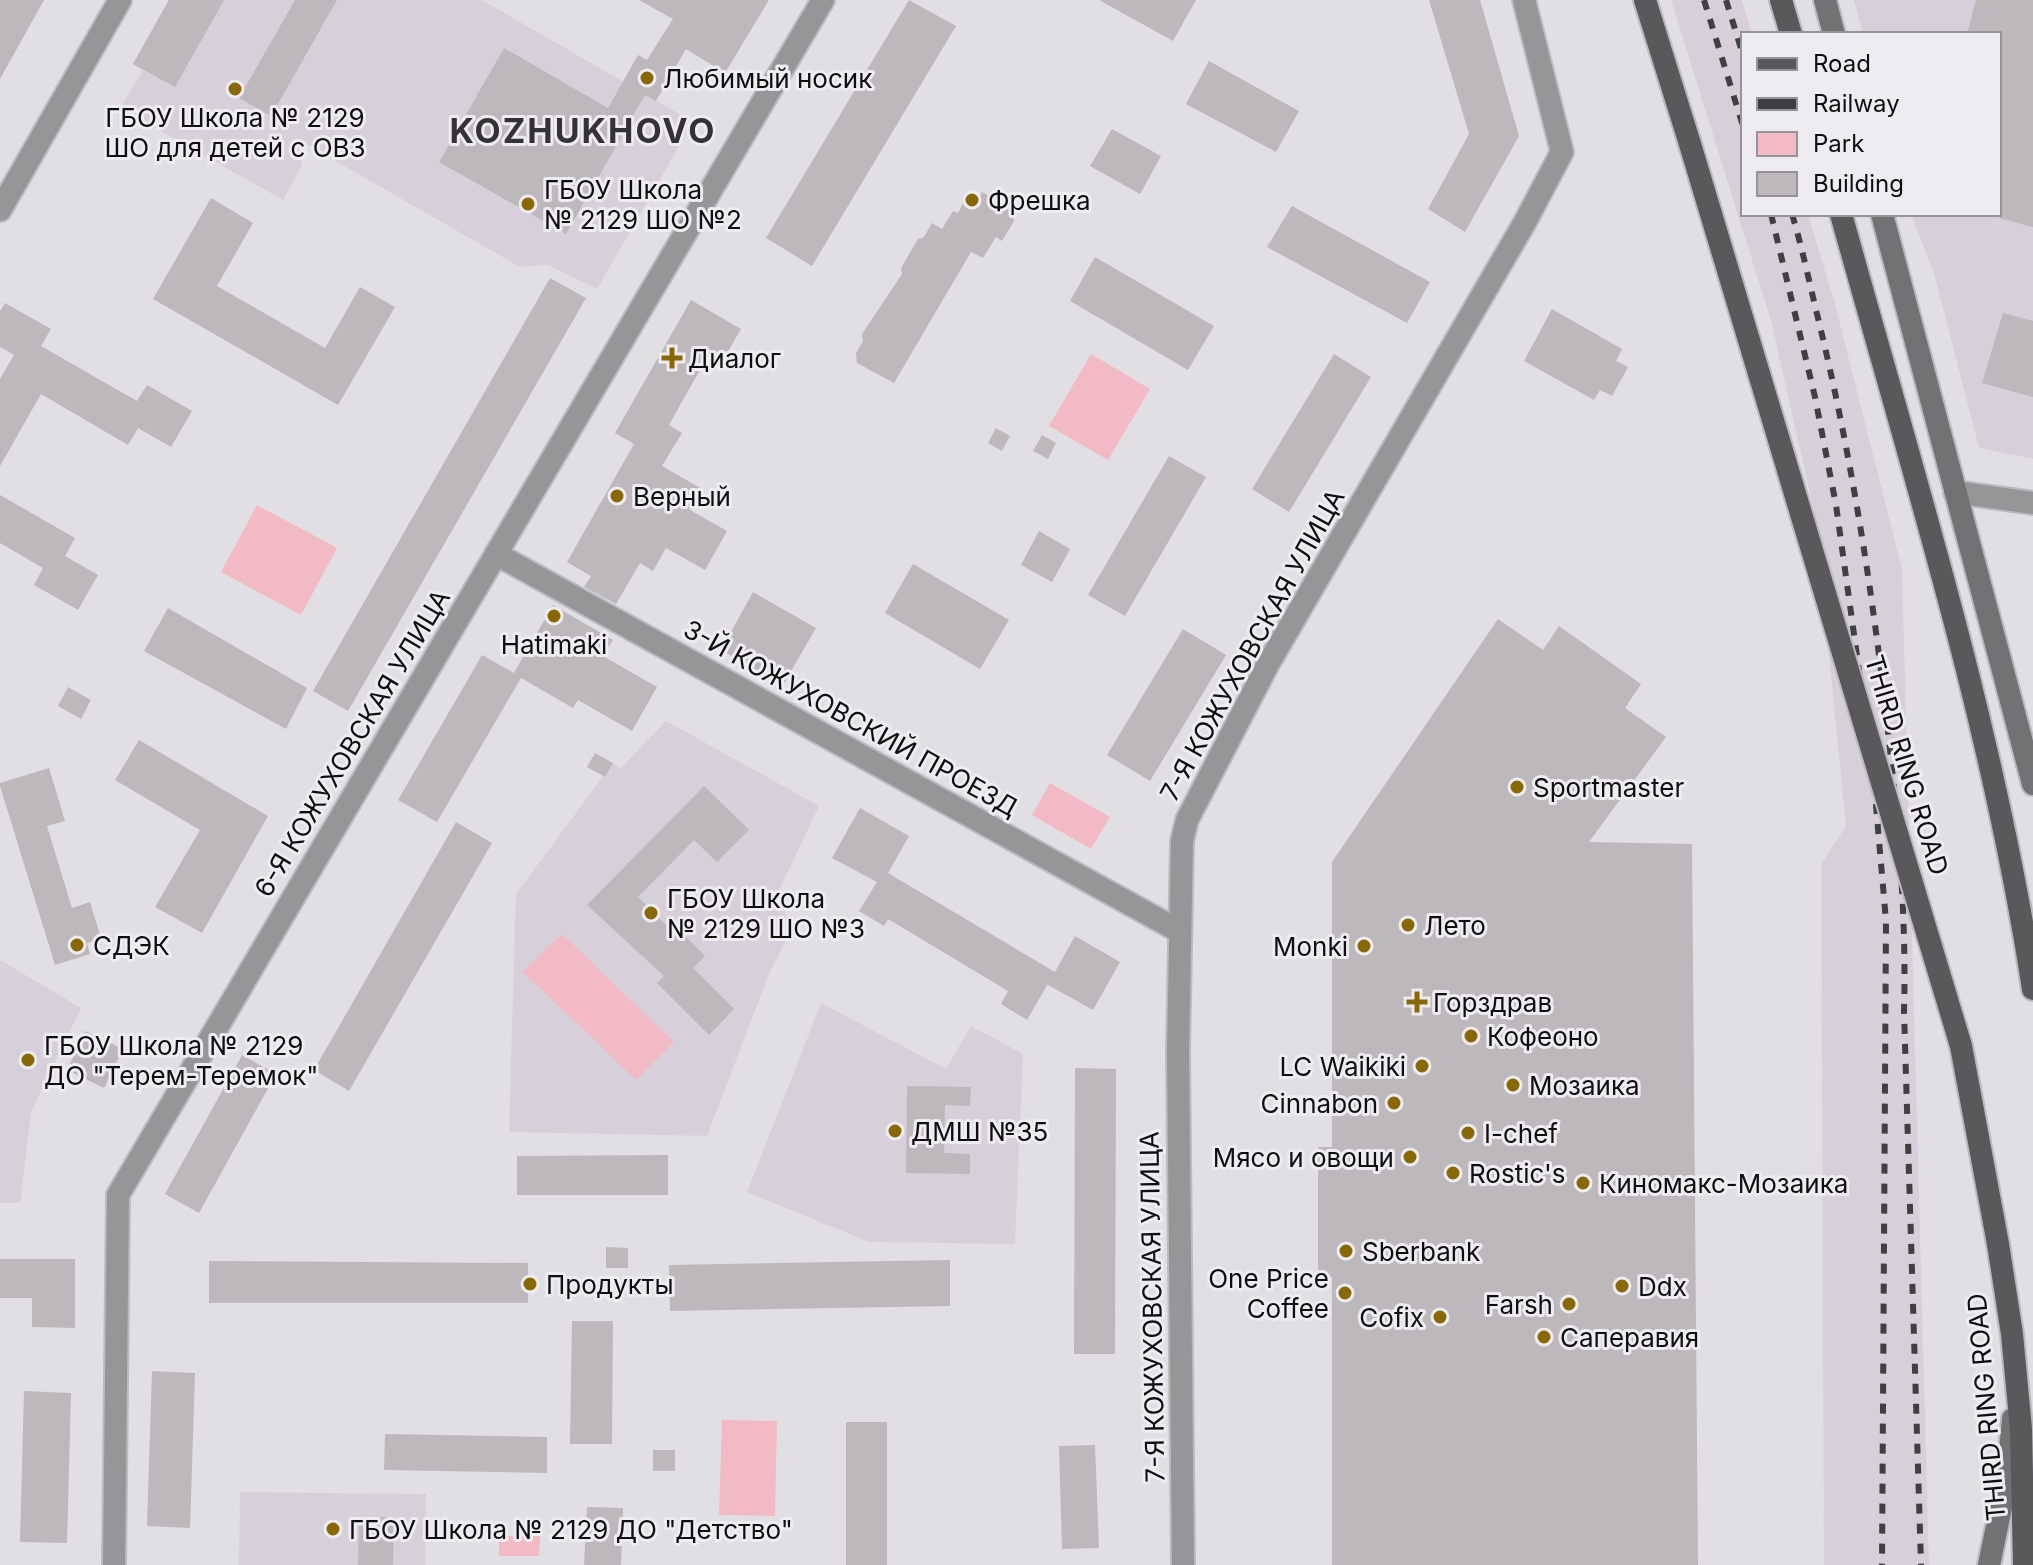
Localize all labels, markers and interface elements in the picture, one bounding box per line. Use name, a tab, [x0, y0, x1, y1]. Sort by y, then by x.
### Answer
legend	[1741, 32, 2001, 216]
text: Road	[1813, 49, 1871, 78]
place label: Любимый носик	[663, 63, 872, 94]
marker: Любимый носик	[638, 69, 656, 87]
marker: ГБОУ Школа № 2129 ШО для детей с ОВЗ	[226, 80, 244, 98]
text: Railway	[1813, 89, 1900, 118]
place label: ГБОУ Школа № 2129 ШО для детей с ОВЗ	[104, 102, 366, 163]
district label: KOZHUKHOVO	[449, 110, 717, 151]
text: Park	[1813, 129, 1864, 158]
text: Building	[1813, 169, 1904, 198]
place label: ГБОУ Школа № 2129 ШО №2	[544, 174, 742, 235]
place label: Фрешка	[988, 185, 1091, 216]
marker: Фрешка	[963, 191, 981, 209]
marker: ГБОУ Школа № 2129 ШО №2	[519, 195, 537, 213]
place label: Диалог	[688, 343, 781, 374]
marker: Диалог	[663, 349, 681, 367]
place label: Верный	[633, 481, 731, 512]
street label: 7-Я КОЖУХОВСКАЯ УЛИЦА	[1153, 484, 1351, 806]
marker: Верный	[608, 487, 626, 505]
street label: 6-Я КОЖУХОВСКАЯ УЛИЦА	[248, 584, 456, 902]
marker: Hatimaki	[545, 607, 563, 625]
street label: 3-Й КОЖУХОВСКИЙ ПРОЕЗД	[679, 613, 1023, 823]
place label: Hatimaki	[501, 629, 607, 660]
street label: THIRD RING ROAD	[1859, 651, 1955, 879]
place label: Sportmaster	[1533, 772, 1684, 803]
marker: Sportmaster	[1508, 778, 1526, 796]
place label: ГБОУ Школа № 2129 ШО №3	[667, 883, 865, 944]
marker: ГБОУ Школа № 2129 ШО №3	[642, 904, 660, 922]
place label: Лето	[1424, 910, 1486, 941]
marker: Лето	[1399, 916, 1417, 934]
place label: СДЭК	[93, 930, 170, 961]
place label: Monki	[1273, 931, 1348, 962]
marker: СДЭК	[68, 936, 86, 954]
marker: Monki	[1355, 937, 1373, 955]
place label: Горздрав	[1433, 987, 1552, 1018]
marker: Горздрав	[1408, 993, 1426, 1011]
place label: Кофеоно	[1487, 1021, 1599, 1052]
marker: Кофеоно	[1462, 1027, 1480, 1045]
place label: ГБОУ Школа № 2129 ДО "Терем-Теремок"	[44, 1030, 318, 1091]
marker: ГБОУ Школа № 2129 ДО "Терем-Теремок"	[19, 1051, 37, 1069]
place label: LC Waikiki	[1279, 1051, 1406, 1082]
marker: LC Waikiki	[1413, 1057, 1431, 1075]
place label: Мозаика	[1529, 1070, 1640, 1101]
marker: Мозаика	[1504, 1076, 1522, 1094]
place label: Cinnabon	[1261, 1088, 1378, 1119]
marker: Cinnabon	[1385, 1094, 1403, 1112]
place label: ДМШ №35	[911, 1116, 1048, 1147]
place label: I-chef	[1484, 1118, 1558, 1149]
marker: ДМШ №35	[886, 1122, 904, 1140]
marker: I-chef	[1459, 1124, 1477, 1142]
street label: 7-Я КОЖУХОВСКАЯ УЛИЦА	[1133, 1131, 1171, 1483]
place label: Мясо и овощи	[1213, 1142, 1394, 1173]
marker: Мясо и овощи	[1401, 1148, 1419, 1166]
place label: Rostic's	[1469, 1158, 1565, 1189]
marker: Rostic's	[1444, 1164, 1462, 1182]
place label: Киномакс-Мозаика	[1599, 1168, 1848, 1199]
marker: Киномакс-Мозаика	[1574, 1174, 1592, 1192]
place label: Sberbank	[1362, 1236, 1480, 1267]
marker: Sberbank	[1337, 1242, 1355, 1260]
place label: One Price Coffee	[1208, 1263, 1329, 1324]
place label: Продукты	[546, 1269, 674, 1300]
place label: Ddx	[1638, 1271, 1687, 1302]
marker: Продукты	[521, 1275, 539, 1293]
marker: Ddx	[1613, 1277, 1631, 1295]
marker: One Price Coffee	[1336, 1284, 1354, 1302]
place label: Farsh	[1485, 1289, 1553, 1320]
street label: THIRD RING ROAD	[1961, 1292, 2011, 1522]
marker: Farsh	[1560, 1295, 1578, 1313]
place label: Cofix	[1359, 1302, 1424, 1333]
marker: Cofix	[1431, 1308, 1449, 1326]
place label: Саперавия	[1560, 1322, 1699, 1353]
marker: Саперавия	[1535, 1328, 1553, 1346]
place label: ГБОУ Школа № 2129 ДО "Детство"	[349, 1514, 793, 1545]
marker: ГБОУ Школа № 2129 ДО "Детство"	[324, 1520, 342, 1538]

